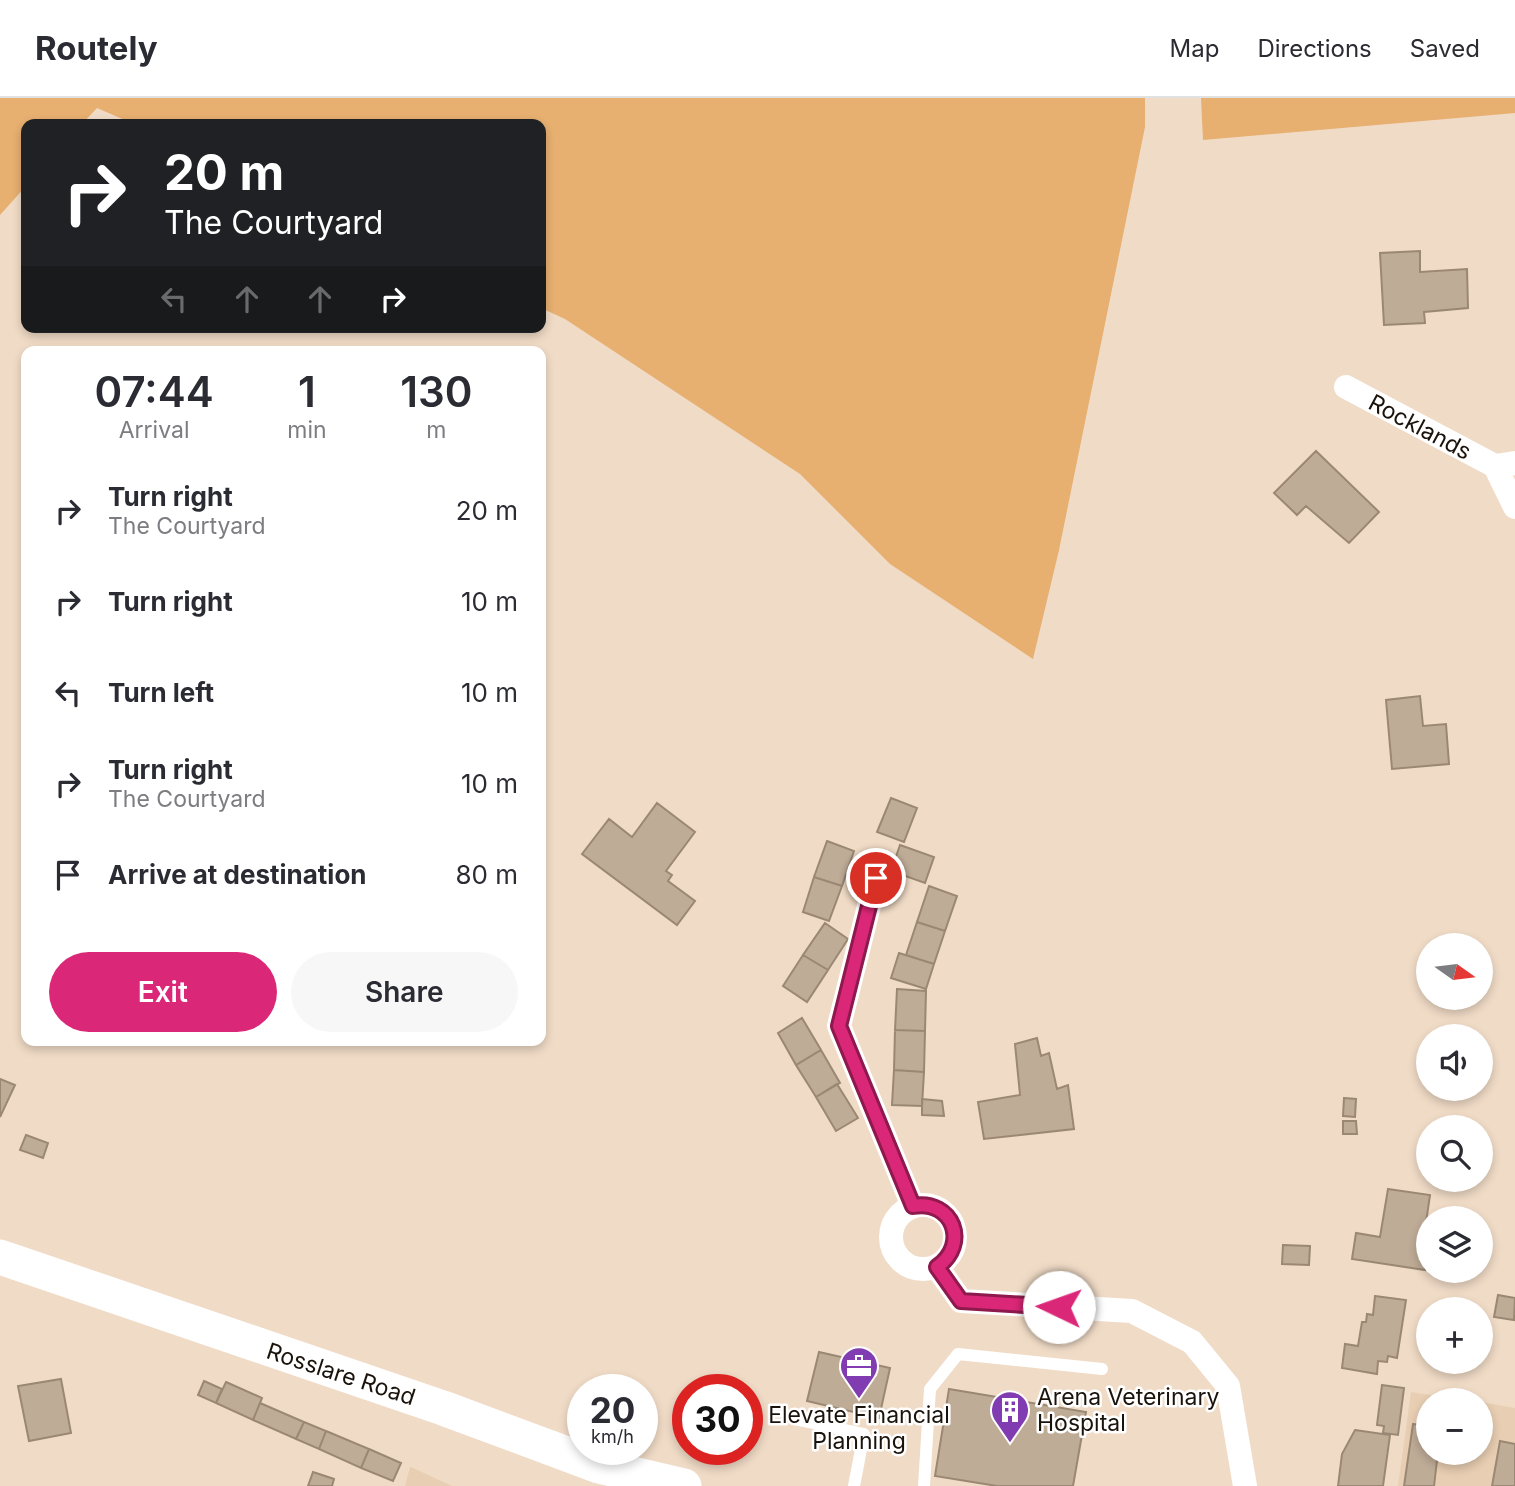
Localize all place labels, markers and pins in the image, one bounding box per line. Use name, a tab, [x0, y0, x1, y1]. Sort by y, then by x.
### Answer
pin	[846, 848, 906, 908]
office icon: Elevate Financial Planning	[838, 1345, 880, 1400]
place label: Arena Veterinary Hospital	[1037, 1383, 1219, 1437]
building icon: Arena Veterinary Hospital	[989, 1389, 1031, 1444]
place label: Elevate Financial Planning	[768, 1401, 950, 1455]

